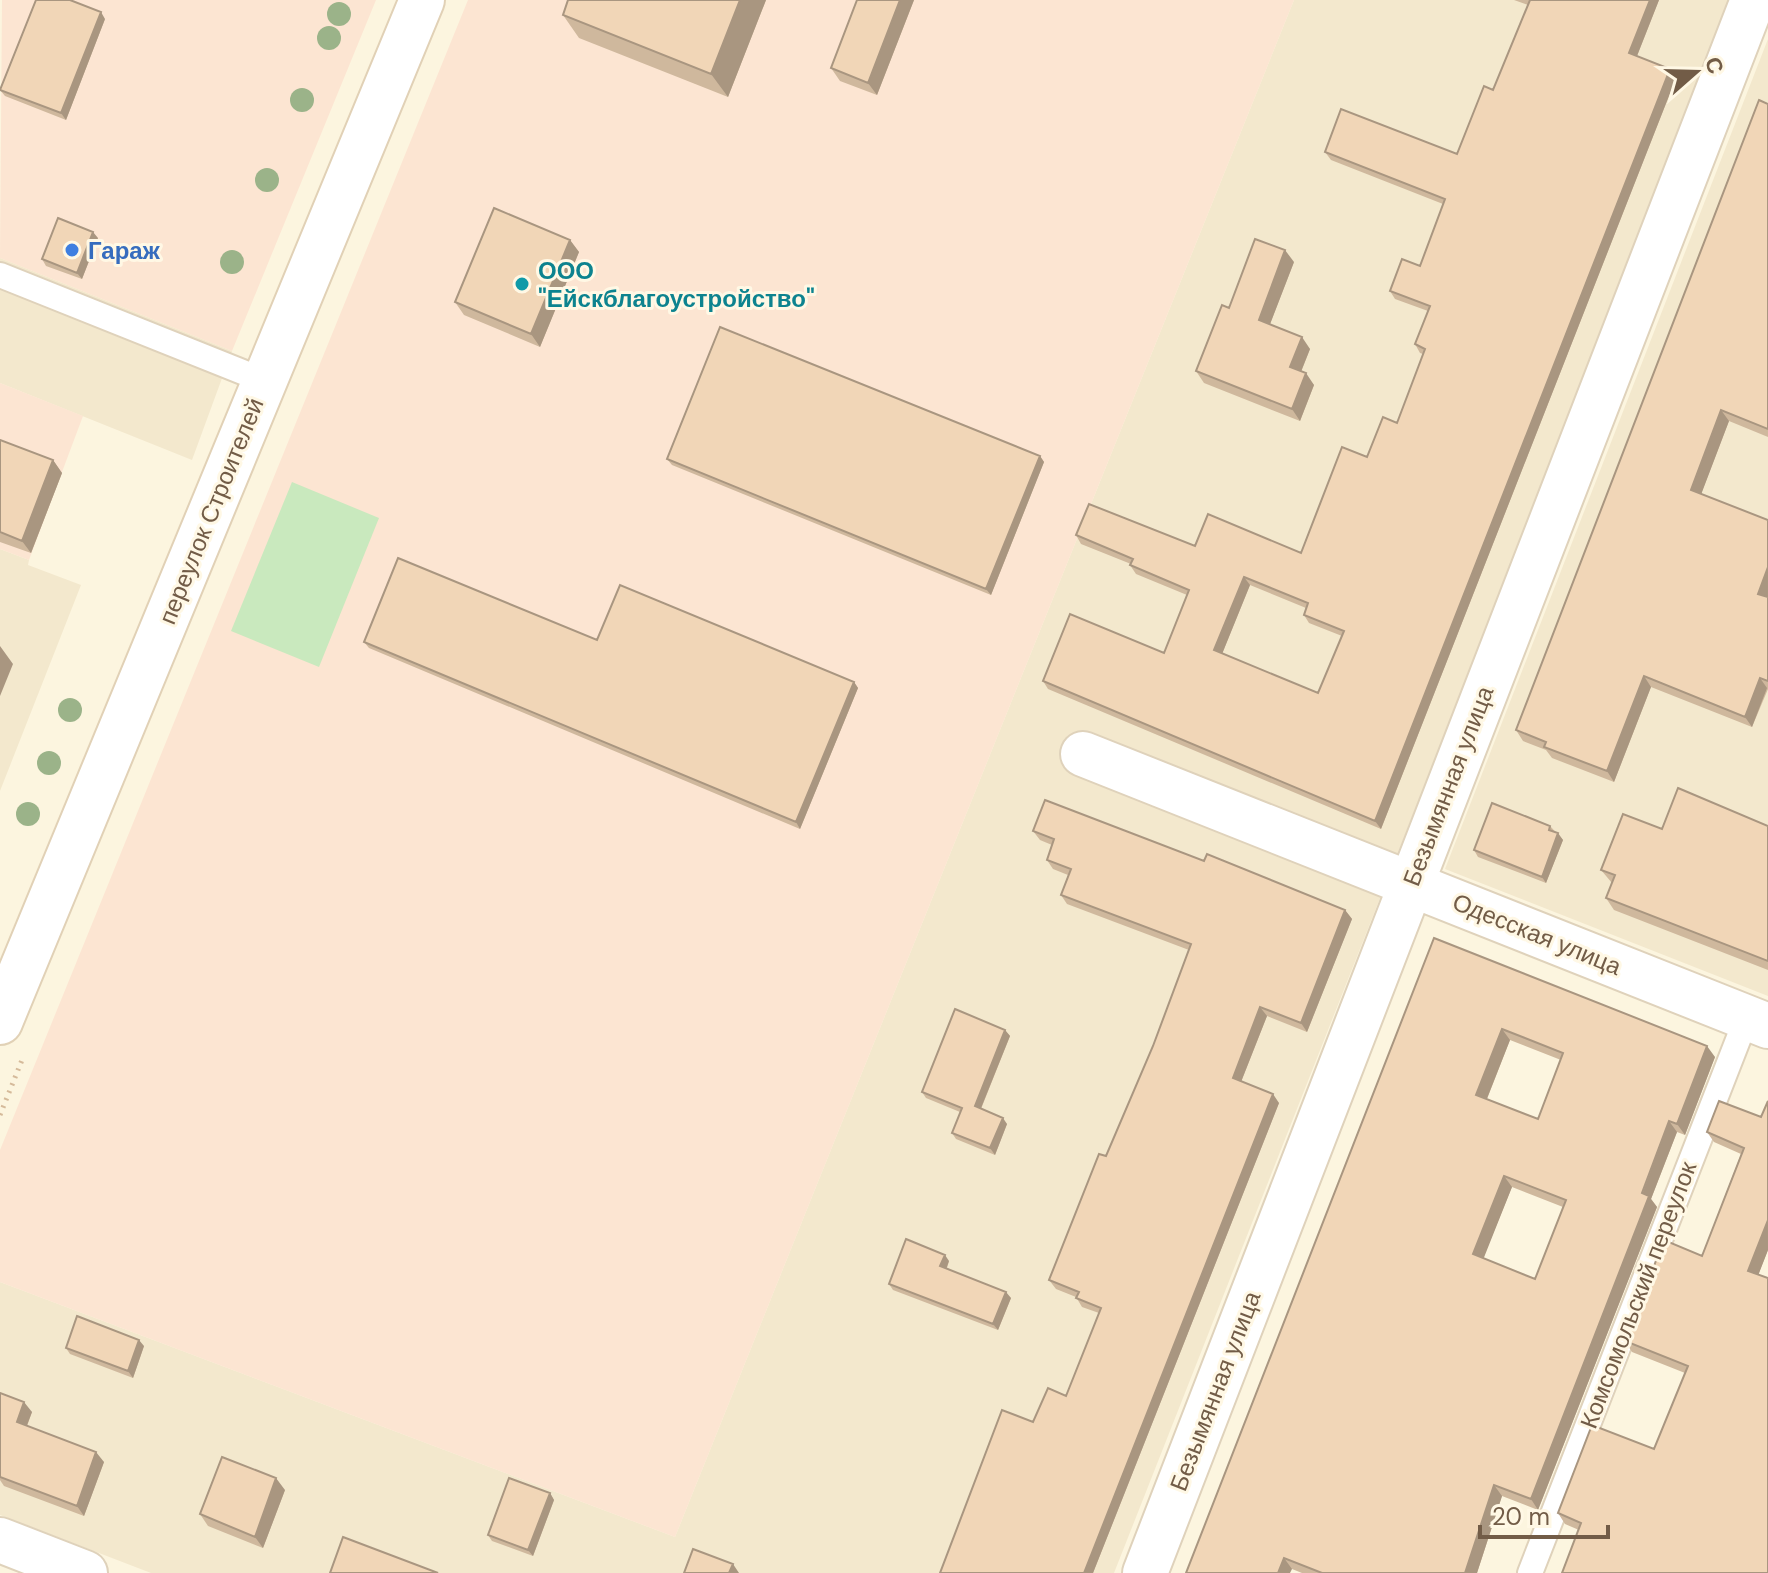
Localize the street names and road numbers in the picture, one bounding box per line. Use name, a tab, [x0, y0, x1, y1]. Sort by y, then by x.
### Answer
street label: переулок Строителей	[151, 393, 271, 629]
street label: Безымянная улица	[1396, 681, 1501, 890]
street label: Одесская улица	[1448, 886, 1626, 982]
street label: Комсомольский переулок	[1573, 1157, 1703, 1433]
street label: Безымянная улица	[1163, 1286, 1268, 1495]

